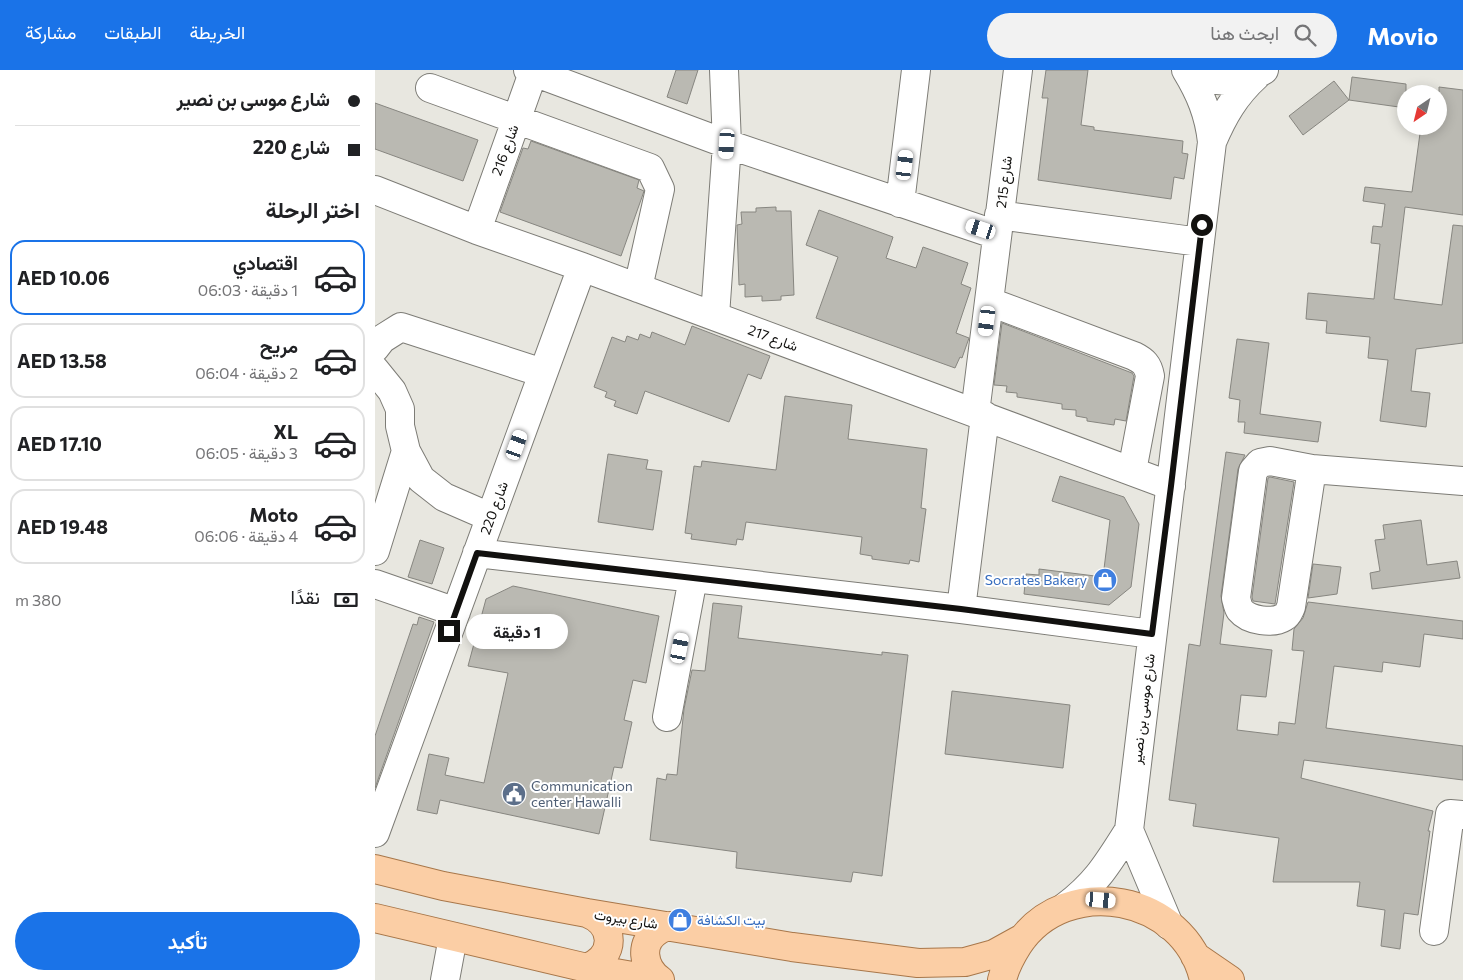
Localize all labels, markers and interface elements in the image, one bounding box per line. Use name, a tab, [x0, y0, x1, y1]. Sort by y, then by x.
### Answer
search box	[987, 13, 1337, 58]
text: مشاركة	[25, 21, 76, 43]
text: الطبقات	[104, 21, 161, 43]
text: الخريطة	[189, 21, 245, 43]
text: ابحث هنا	[1210, 21, 1279, 44]
icon: search	[1291, 21, 1319, 49]
text: Movio	[1367, 21, 1438, 50]
north arrow	[1397, 85, 1447, 135]
map controls	[1397, 85, 1447, 135]
text: شارع موسى بن نصير	[176, 87, 330, 110]
street label: شارع 216	[487, 122, 524, 179]
car	[718, 129, 735, 159]
text: شارع 220	[253, 135, 330, 158]
car	[895, 149, 914, 181]
street label: شارع 215	[992, 155, 1018, 209]
text: اختر الرحلة	[266, 196, 360, 223]
route start	[1191, 214, 1213, 236]
car	[964, 217, 997, 241]
text: اقتصادي	[233, 251, 298, 274]
icon: car	[313, 255, 358, 300]
text: AED 10.06	[17, 266, 110, 289]
text: 1 دقيقة · 06:03	[198, 280, 298, 299]
car	[977, 305, 996, 337]
street label: شارع 217	[745, 321, 801, 357]
text: مريح	[260, 334, 298, 357]
icon: car	[313, 338, 358, 383]
text: AED 13.58	[17, 349, 107, 372]
text: 2 دقيقة · 06:04	[195, 363, 298, 382]
text: XL	[273, 420, 298, 443]
icon: car	[313, 421, 358, 466]
car	[504, 428, 529, 462]
text: AED 17.10	[17, 432, 102, 455]
text: 3 دقيقة · 06:05	[195, 443, 298, 462]
street label: شارع 220	[476, 479, 514, 538]
text: Moto	[249, 503, 298, 526]
icon: car	[313, 504, 358, 549]
text: AED 19.48	[17, 515, 108, 538]
text: 4 دقيقة · 06:06	[194, 526, 298, 545]
shop icon: Socrates Bakery	[1092, 567, 1118, 593]
place label: Socrates Bakery	[985, 571, 1087, 588]
text: نقدًا	[291, 585, 320, 608]
icon: cash	[332, 586, 360, 614]
text: 380 m	[15, 590, 61, 609]
callout: 1 دقيقة	[467, 614, 569, 648]
route end	[438, 620, 460, 642]
text: 1 دقيقة	[493, 622, 541, 641]
car	[669, 632, 690, 664]
street label: شارع موسى بن نصير	[1127, 653, 1161, 767]
place label: Communication center Hawalli	[531, 777, 633, 810]
public building icon: Communication center Hawalli	[501, 781, 527, 807]
car	[1085, 891, 1116, 909]
street label: شارع بيروت	[593, 905, 659, 935]
shop icon: بيت الكشافة	[667, 907, 693, 933]
place label: بيت الكشافة	[697, 911, 765, 929]
button: تأكيد	[15, 912, 360, 970]

